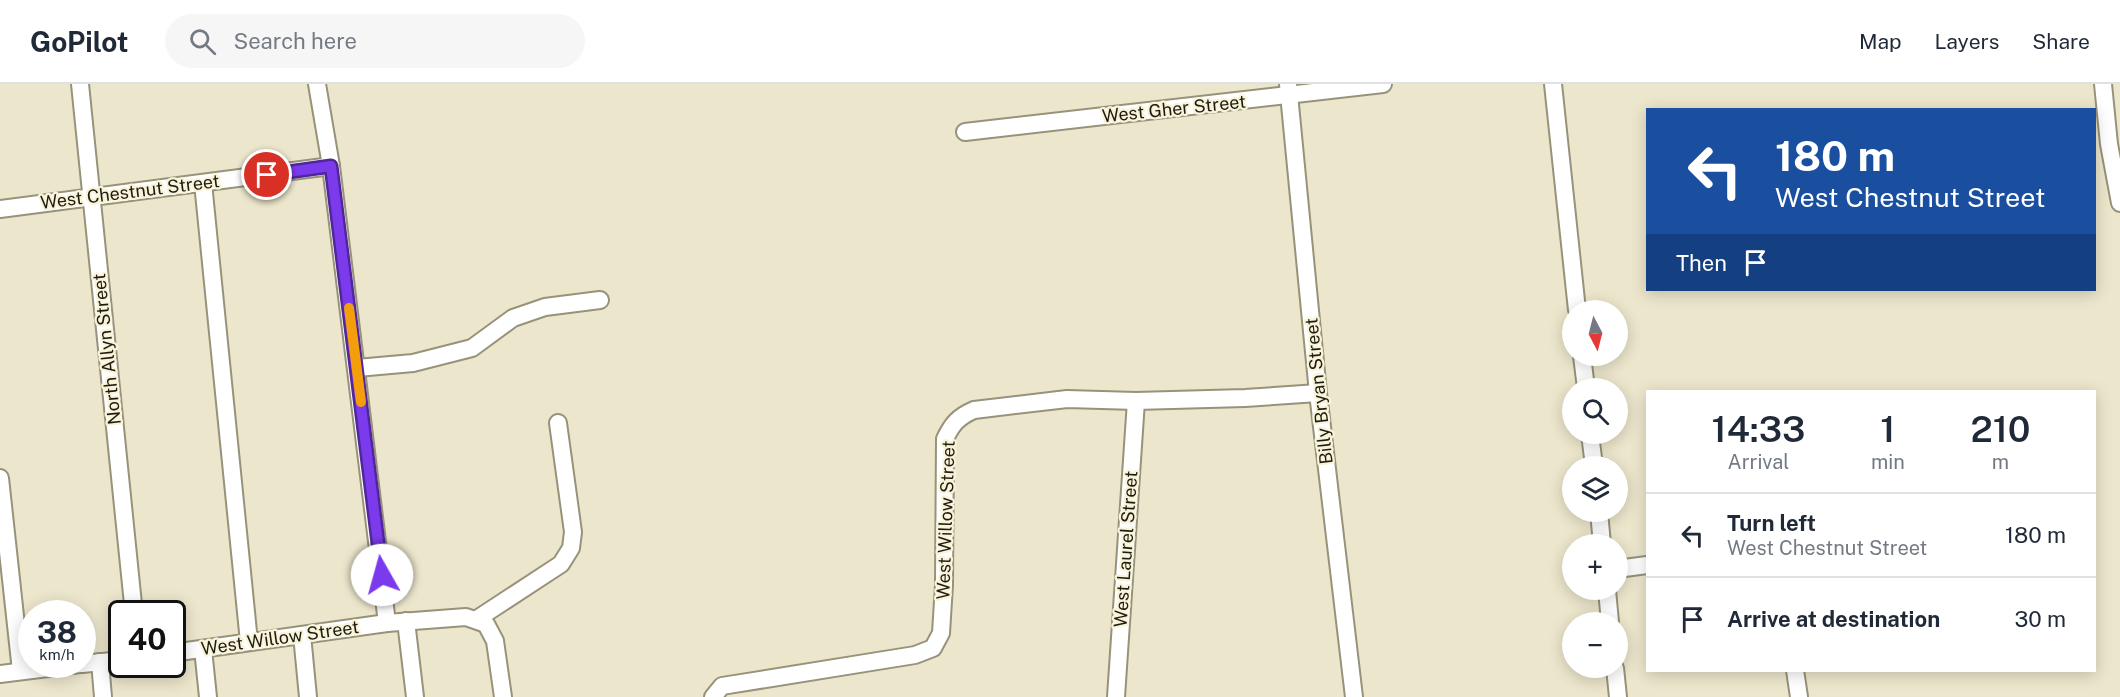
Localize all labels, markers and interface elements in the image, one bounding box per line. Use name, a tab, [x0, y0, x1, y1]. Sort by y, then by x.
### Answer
search box	[165, 14, 585, 68]
text: GoPilot	[30, 25, 129, 58]
icon: search	[186, 25, 219, 58]
text: Search here	[234, 28, 357, 54]
text: Map	[1859, 29, 1902, 54]
text: Layers	[1935, 29, 1999, 54]
text: Share	[2032, 29, 2090, 54]
street label: West Gher Street	[1101, 91, 1247, 126]
text: 180 m	[1775, 131, 1895, 180]
icon: left	[1676, 132, 1754, 210]
pin	[241, 149, 292, 200]
icon: arrive	[250, 158, 283, 191]
street label: West Chestnut Street	[39, 170, 221, 213]
text: West Chestnut Street	[1775, 181, 2046, 213]
icon: arrive	[1739, 246, 1772, 279]
text: Then	[1676, 250, 1727, 276]
street label: North Allyn Street	[88, 272, 125, 426]
north arrow	[1562, 300, 1628, 366]
map controls	[1562, 300, 1628, 678]
street label: Billy Bryan Street	[1300, 317, 1337, 465]
button: search	[1562, 378, 1628, 444]
text: 14:33	[1712, 408, 1805, 450]
text: 1	[1880, 408, 1895, 450]
text: 210	[1970, 408, 2030, 450]
street label: West Willow Street	[932, 440, 959, 600]
text: Arrival	[1728, 450, 1789, 474]
text: min	[1871, 450, 1905, 474]
text: m	[1992, 450, 2009, 474]
button: layers	[1562, 456, 1628, 522]
street label: West Laurel Street	[1110, 470, 1141, 628]
text: Turn left	[1727, 510, 1816, 536]
icon: left	[1676, 519, 1709, 552]
text: 180 m	[2005, 522, 2066, 548]
button: +	[1562, 534, 1628, 600]
text: West Chestnut Street	[1727, 536, 1927, 560]
position arrow	[350, 543, 414, 607]
speed limit sign: 40	[108, 600, 186, 678]
icon: arrive	[1676, 603, 1709, 636]
text: Arrive at destination	[1727, 606, 1940, 632]
text: 30 m	[2014, 606, 2066, 632]
button: −	[1562, 612, 1628, 678]
text: 38	[37, 614, 77, 650]
street label: West Willow Street	[200, 616, 360, 659]
text: km/h	[39, 646, 75, 663]

